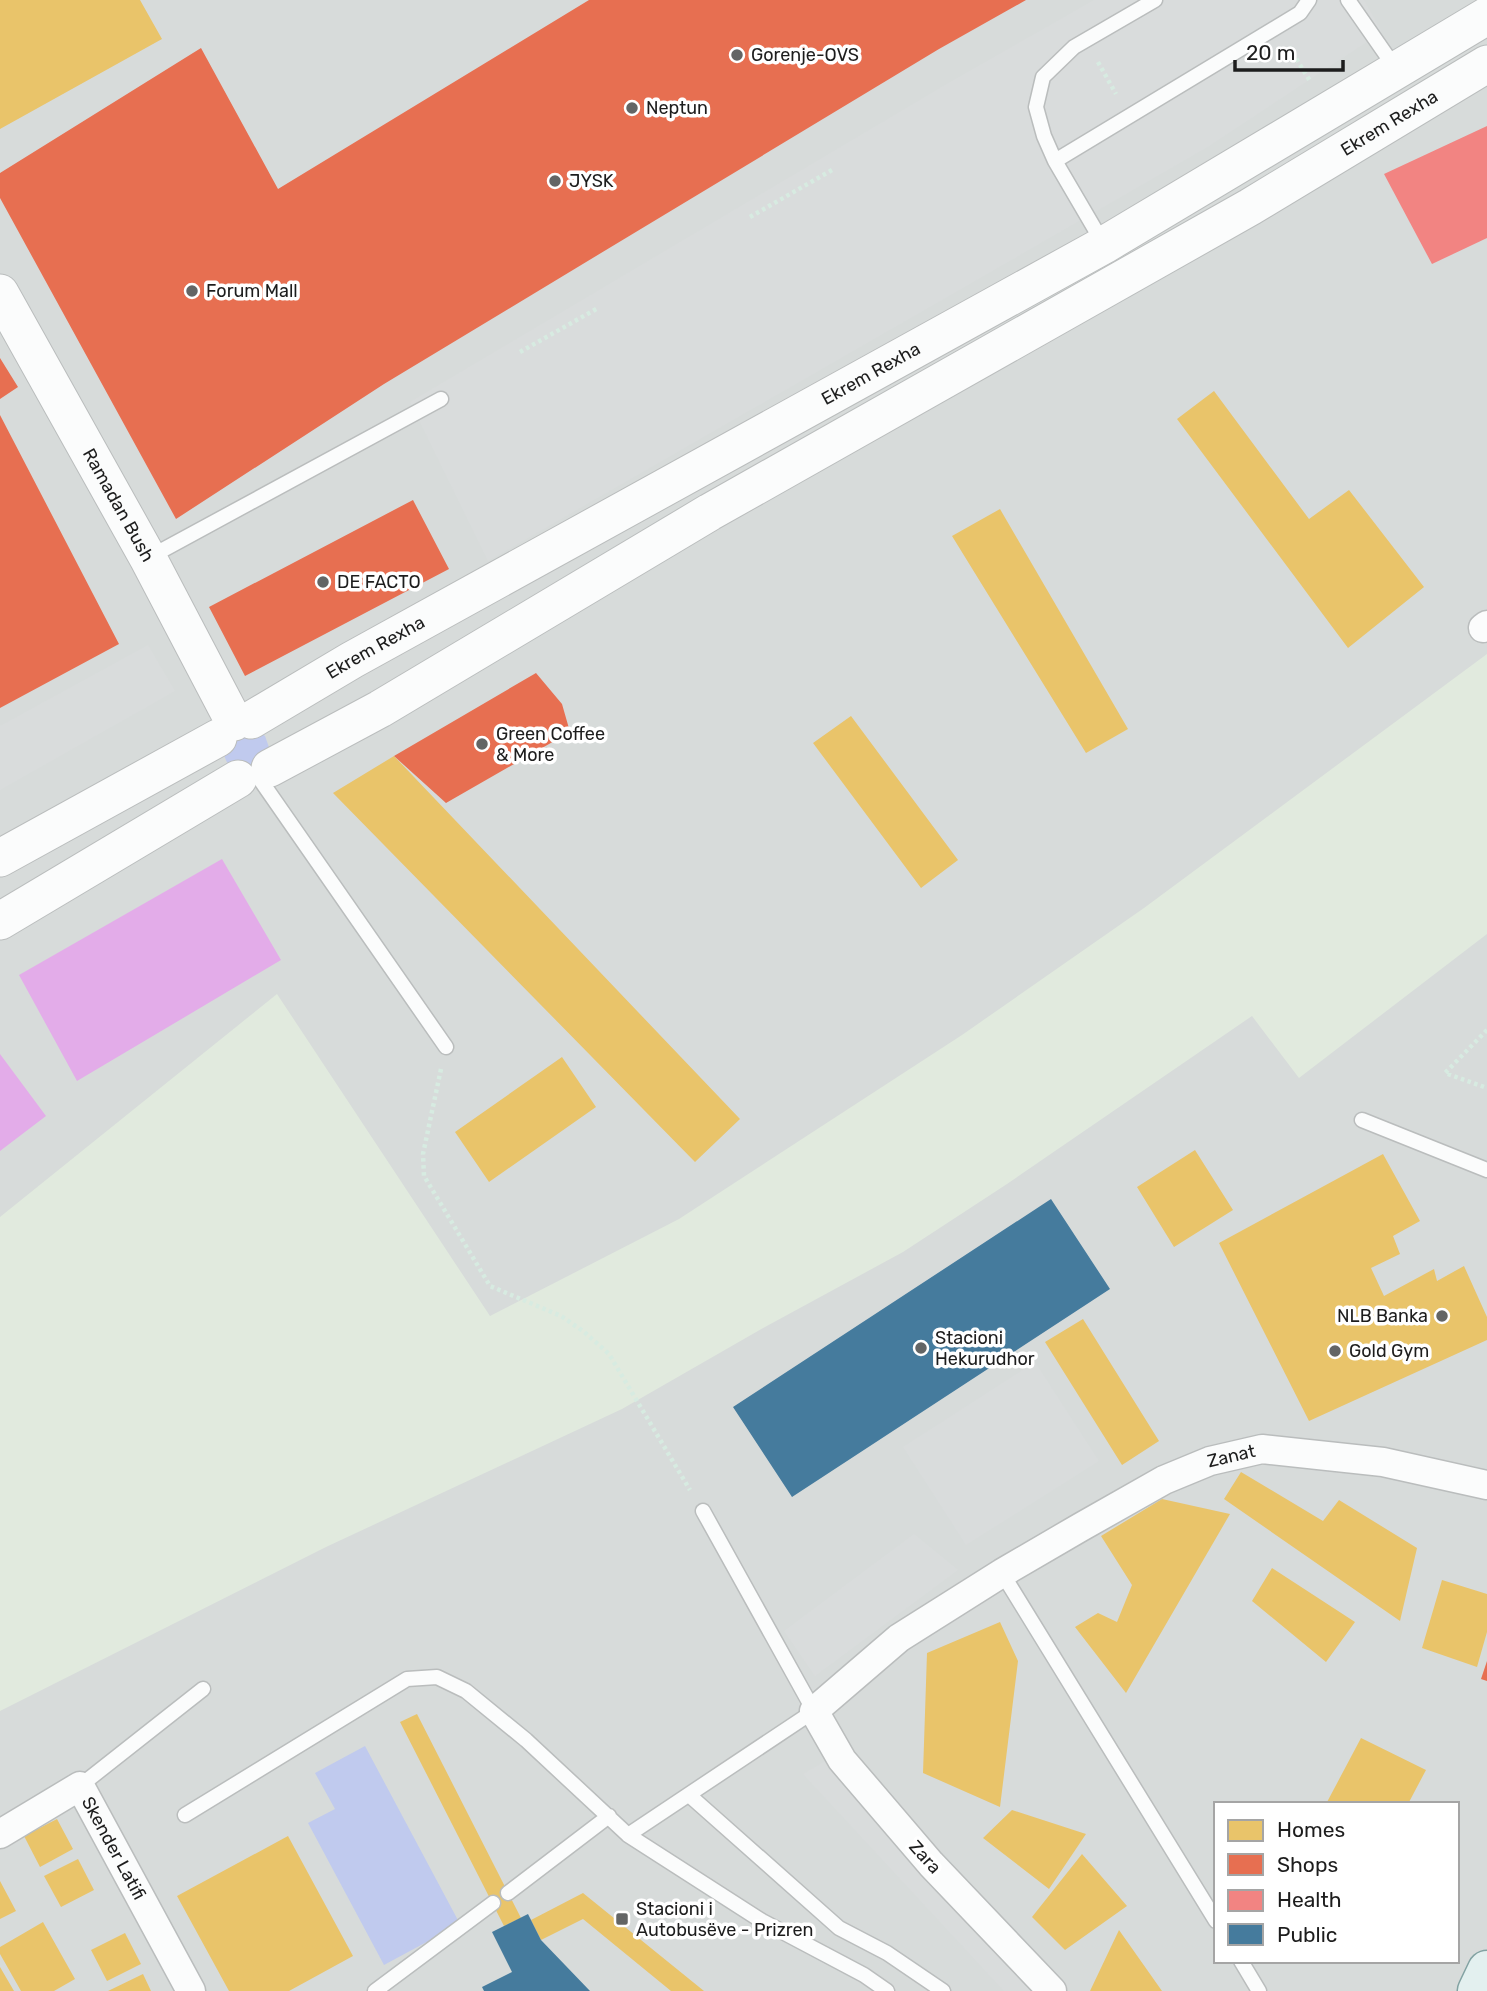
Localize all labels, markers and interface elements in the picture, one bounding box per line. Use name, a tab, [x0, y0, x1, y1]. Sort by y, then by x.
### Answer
scale bar	[1235, 28, 1344, 72]
text: 20 m	[1246, 40, 1295, 65]
place label: Gorenje-OVS	[751, 44, 859, 66]
marker: Gorenje-OVS	[729, 47, 745, 63]
street label: Ekrem Rexha	[1337, 85, 1442, 161]
place label: Neptun	[646, 97, 708, 119]
marker: Neptun	[624, 100, 640, 116]
place label: JYSK	[569, 170, 614, 192]
marker: JYSK	[547, 173, 563, 189]
place label: Forum Mall	[206, 280, 298, 302]
marker: Forum Mall	[184, 283, 200, 299]
street label: Ekrem Rexha	[817, 338, 924, 410]
street label: Ramadan Bush	[78, 444, 159, 566]
place label: DE FACTO	[337, 571, 421, 593]
marker: DE FACTO	[315, 574, 331, 590]
street label: Ekrem Rexha	[322, 611, 429, 684]
place label: Green Coffee & More	[496, 723, 605, 766]
marker: Green Coffee & More	[474, 736, 490, 752]
place label: NLB Banka	[1337, 1305, 1428, 1327]
marker: NLB Banka	[1434, 1308, 1450, 1324]
place label: Stacioni Hekurudhor	[935, 1327, 1035, 1370]
marker: Stacioni Hekurudhor	[913, 1340, 929, 1356]
place label: Gold Gym	[1349, 1340, 1429, 1362]
marker: Gold Gym	[1327, 1343, 1343, 1359]
street label: Zanat	[1205, 1440, 1257, 1472]
street label: Skender Latifi	[77, 1793, 150, 1904]
legend	[1214, 1802, 1459, 1963]
text: Homes	[1277, 1817, 1345, 1842]
street label: Zara	[904, 1836, 946, 1878]
text: Shops	[1277, 1852, 1338, 1877]
text: Health	[1277, 1887, 1341, 1912]
place label: Stacioni i Autobusëve - Prizren	[636, 1898, 813, 1941]
marker: Stacioni i Autobusëve - Prizren	[614, 1911, 630, 1927]
text: Public	[1277, 1922, 1337, 1947]

